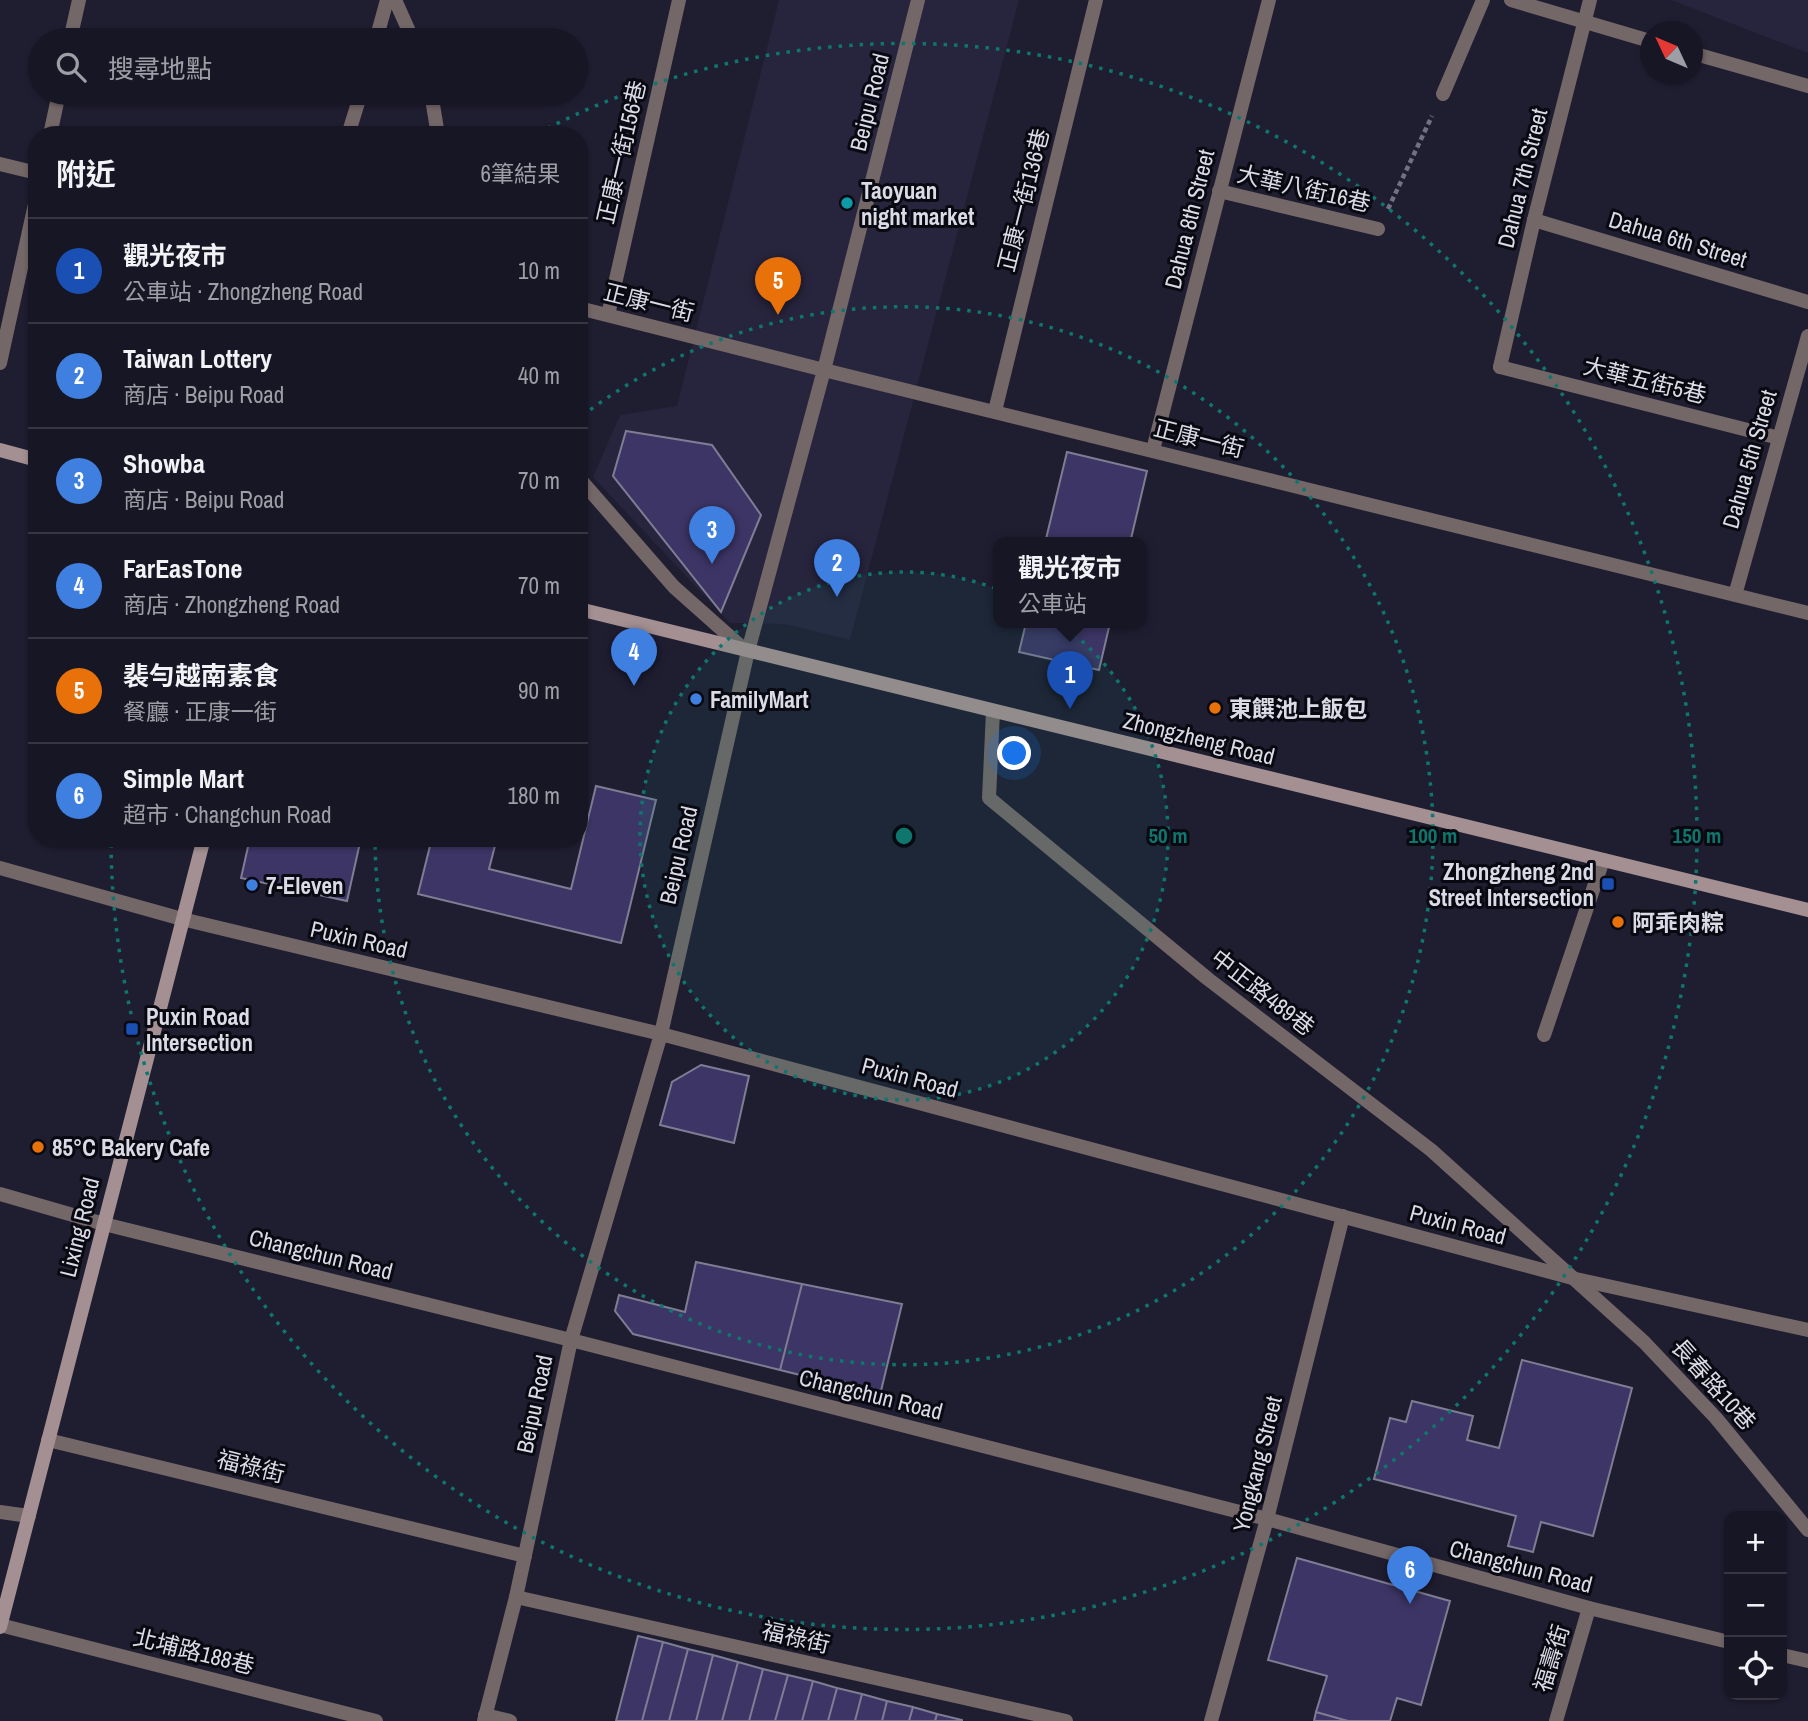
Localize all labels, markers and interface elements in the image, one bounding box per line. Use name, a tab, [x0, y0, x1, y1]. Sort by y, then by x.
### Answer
north arrow	[1640, 21, 1703, 84]
search box	[28, 28, 588, 105]
icon: search	[52, 48, 90, 86]
street label: Beipu Road	[842, 50, 896, 154]
text: 搜尋地點	[108, 51, 212, 86]
street label: 正康一街156巷	[589, 77, 653, 227]
street label: Dahua 7th Street	[1490, 105, 1554, 251]
street label: 正康一街136巷	[990, 125, 1056, 275]
street label: Dahua 8th Street	[1157, 146, 1221, 292]
text: 附近	[56, 154, 116, 194]
text: 6筆結果	[481, 158, 560, 189]
street label: 大華八街16巷	[1234, 158, 1374, 218]
place label: Taoyuan night market	[861, 175, 974, 232]
marker: Taoyuan night market	[839, 195, 855, 211]
street label: Dahua 6th Street	[1605, 203, 1751, 275]
text: 觀光夜市	[123, 238, 227, 273]
text: 1	[74, 255, 84, 286]
text: 10 m	[518, 255, 560, 286]
pin: 5	[755, 257, 801, 315]
text: 公車站 · Zhongzheng Road	[123, 276, 363, 307]
street label: 正康一街	[601, 276, 697, 328]
text: Taiwan Lottery	[123, 341, 272, 376]
street label: 大華五街5巷	[1580, 350, 1710, 410]
text: 2	[74, 360, 84, 391]
text: 40 m	[518, 360, 560, 391]
text: 商店 · Beipu Road	[123, 379, 284, 410]
street label: Dahua 5th Street	[1714, 386, 1784, 532]
street label: 正康一街	[1151, 412, 1247, 464]
text: Showba	[123, 446, 205, 481]
text: 3	[74, 465, 84, 496]
text: 70 m	[518, 465, 560, 496]
text: 商店 · Beipu Road	[123, 484, 284, 515]
pin: 3	[689, 506, 735, 564]
popup	[993, 537, 1147, 628]
pin: 2	[814, 539, 860, 597]
text: 觀光夜市	[1018, 550, 1122, 585]
text: FarEasTone	[123, 551, 242, 586]
text: 4	[74, 570, 84, 601]
text: 70 m	[518, 570, 560, 601]
text: 公車站	[1018, 588, 1087, 619]
text: 商店 · Zhongzheng Road	[123, 589, 340, 620]
pin: 4	[611, 628, 657, 686]
pin: 1	[1047, 651, 1093, 709]
text: 裴勻越南素食	[123, 658, 279, 693]
text: 5	[74, 675, 84, 706]
text: 90 m	[518, 675, 560, 706]
place label: FamilyMart	[710, 684, 809, 715]
marker: FamilyMart	[688, 691, 704, 707]
place label: 東饌池上飯包	[1229, 693, 1367, 724]
text: 餐廳 · 正康一街	[123, 696, 277, 727]
marker: 東饌池上飯包	[1207, 700, 1223, 716]
street label: Zhongzheng Road	[1120, 704, 1278, 772]
your location	[997, 736, 1031, 770]
text: Simple Mart	[123, 761, 244, 796]
text: 6	[74, 780, 84, 811]
text: 180 m	[508, 780, 560, 811]
text: 超市 · Changchun Road	[123, 799, 332, 830]
street label: Beipu Road	[652, 803, 704, 907]
text: 50 m	[1148, 821, 1188, 850]
text: 100 m	[1409, 821, 1457, 850]
text: 150 m	[1673, 821, 1721, 850]
centre of rings	[892, 824, 916, 848]
place label: Zhongzheng 2nd Street Intersection	[1428, 856, 1594, 913]
place label: 7-Eleven	[266, 870, 344, 901]
marker: Zhongzheng 2nd Street Intersection	[1600, 876, 1616, 892]
marker: 7-Eleven	[244, 877, 260, 893]
place label: 阿乖肉粽	[1632, 907, 1724, 938]
street label: Puxin Road	[307, 913, 411, 965]
marker: 阿乖肉粽	[1610, 914, 1626, 930]
street label: 中正路489巷	[1205, 942, 1321, 1042]
place label: Puxin Road Intersection	[146, 1001, 253, 1058]
marker: Puxin Road Intersection	[124, 1021, 140, 1037]
street label: Puxin Road	[858, 1049, 962, 1105]
place label: 85°C Bakery Cafe	[52, 1132, 210, 1163]
marker: 85°C Bakery Cafe	[30, 1139, 46, 1155]
street label: Lixing Road	[52, 1174, 106, 1280]
street label: Puxin Road	[1406, 1196, 1510, 1252]
street label: Changchun Road	[246, 1221, 396, 1287]
street label: 長春路10巷	[1665, 1332, 1763, 1436]
street label: Beipu Road	[508, 1352, 560, 1456]
street label: Changchun Road	[796, 1361, 946, 1427]
street label: Yongkang Street	[1225, 1393, 1289, 1535]
street label: 福祿街	[214, 1443, 288, 1489]
map controls	[1724, 1511, 1787, 1700]
button: +	[1724, 1511, 1787, 1574]
street label: Changchun Road	[1446, 1532, 1596, 1600]
pin: 6	[1387, 1546, 1433, 1604]
button: −	[1724, 1574, 1787, 1637]
street label: 福祿街	[759, 1614, 833, 1660]
street label: 福壽街	[1526, 1620, 1576, 1696]
street label: 北埔路188巷	[130, 1621, 258, 1681]
button: locate	[1724, 1637, 1787, 1700]

